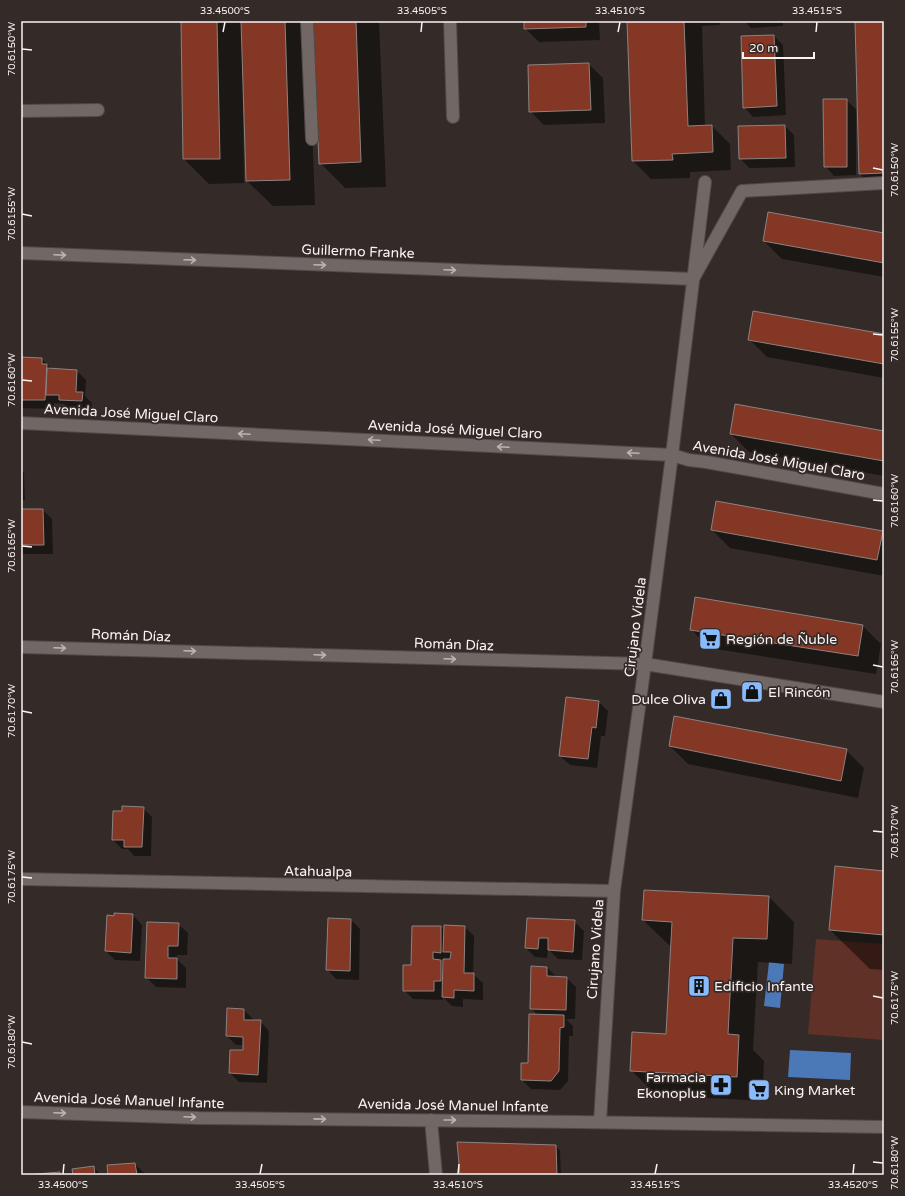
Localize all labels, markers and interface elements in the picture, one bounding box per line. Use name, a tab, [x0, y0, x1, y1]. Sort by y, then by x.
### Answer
text: 33.4500°S	[200, 5, 250, 17]
text: 33.4505°S	[397, 5, 447, 17]
text: 33.4510°S	[595, 5, 645, 17]
text: 33.4515°S	[792, 5, 842, 17]
text: 70.6150°W	[6, 22, 18, 76]
scale bar	[743, 34, 814, 60]
text: 20 m	[749, 41, 778, 55]
text: 70.6150°W	[889, 143, 901, 197]
text: 70.6155°W	[6, 187, 18, 241]
street label: Guillermo Franke	[301, 241, 415, 262]
one-way arrow	[53, 251, 66, 259]
one-way arrow	[183, 256, 196, 264]
one-way arrow	[313, 261, 326, 269]
one-way arrow	[443, 266, 456, 274]
text: 70.6155°W	[889, 308, 901, 362]
text: 70.6160°W	[6, 353, 18, 407]
street label: Avenida José Miguel Claro	[43, 400, 219, 427]
street label: Avenida José Miguel Claro	[367, 416, 543, 443]
one-way arrow	[238, 430, 251, 438]
one-way arrow	[368, 437, 381, 444]
street label: Avenida José Miguel Claro	[691, 437, 867, 484]
one-way arrow	[497, 443, 510, 450]
one-way arrow	[627, 450, 640, 457]
text: 70.6160°W	[889, 474, 901, 528]
text: 70.6165°W	[6, 519, 18, 573]
street label: Cirujano Videla	[621, 576, 650, 678]
street label: Román Díaz	[91, 626, 171, 645]
supermarket icon: Región de Ñuble	[697, 626, 723, 652]
place label: Región de Ñuble	[726, 631, 837, 648]
street label: Román Díaz	[414, 635, 494, 654]
text: 70.6165°W	[889, 640, 901, 694]
one-way arrow	[53, 644, 66, 652]
one-way arrow	[183, 648, 196, 655]
one-way arrow	[313, 651, 326, 659]
one-way arrow	[443, 655, 456, 663]
shop icon: El Rincón	[739, 679, 765, 705]
text: 70.6170°W	[6, 684, 18, 738]
place label: El Rincón	[768, 684, 830, 701]
shop icon: Dulce Oliva	[708, 686, 734, 712]
place label: Dulce Oliva	[631, 691, 706, 708]
text: 70.6170°W	[889, 805, 901, 859]
text: 70.6175°W	[6, 850, 18, 904]
street label: Atahualpa	[284, 862, 352, 881]
street label: Cirujano Videla	[584, 898, 607, 1000]
text: 70.6175°W	[889, 971, 901, 1025]
building icon: Edificio Infante	[686, 973, 712, 999]
place label: Edificio Infante	[714, 978, 814, 995]
text: 70.6180°W	[6, 1015, 18, 1069]
place label: Farmacia Ekonoplus	[636, 1069, 706, 1102]
pharmacy icon: Farmacia Ekonoplus	[708, 1072, 734, 1098]
supermarket icon: King Market	[746, 1077, 772, 1103]
place label: King Market	[774, 1082, 856, 1099]
street label: Avenida José Manuel Infante	[33, 1089, 225, 1112]
street label: Avenida José Manuel Infante	[357, 1095, 549, 1116]
one-way arrow	[53, 1110, 66, 1117]
one-way arrow	[183, 1113, 196, 1121]
one-way arrow	[313, 1115, 326, 1123]
one-way arrow	[443, 1116, 456, 1124]
text: 70.6180°W	[889, 1136, 901, 1190]
text: 33.4500°S	[38, 1179, 88, 1191]
text: 33.4505°S	[235, 1179, 285, 1191]
text: 33.4510°S	[433, 1179, 483, 1191]
text: 33.4515°S	[630, 1179, 680, 1191]
text: 33.4520°S	[828, 1179, 878, 1191]

